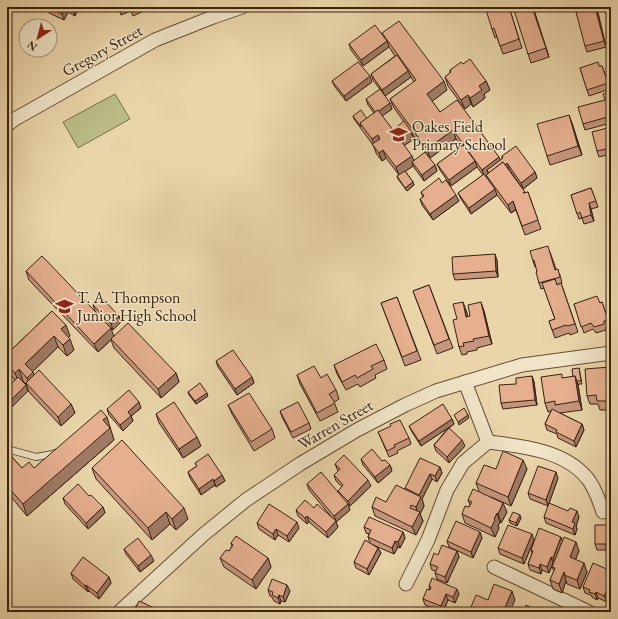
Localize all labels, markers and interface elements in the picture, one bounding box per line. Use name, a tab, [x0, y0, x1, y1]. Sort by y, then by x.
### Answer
north arrow	[18, 18, 58, 58]
street label: Gregory Street	[58, 20, 146, 81]
text: N	[24, 38, 40, 54]
place label: Oakes Field Primary School	[412, 116, 506, 155]
school or university icon: Oakes Field Primary School	[389, 125, 409, 145]
place label: T. A. Thompson Junior High School	[75, 287, 197, 326]
school or university icon: T. A. Thompson Junior High School	[54, 296, 74, 316]
street label: Warren Street	[294, 395, 377, 454]

